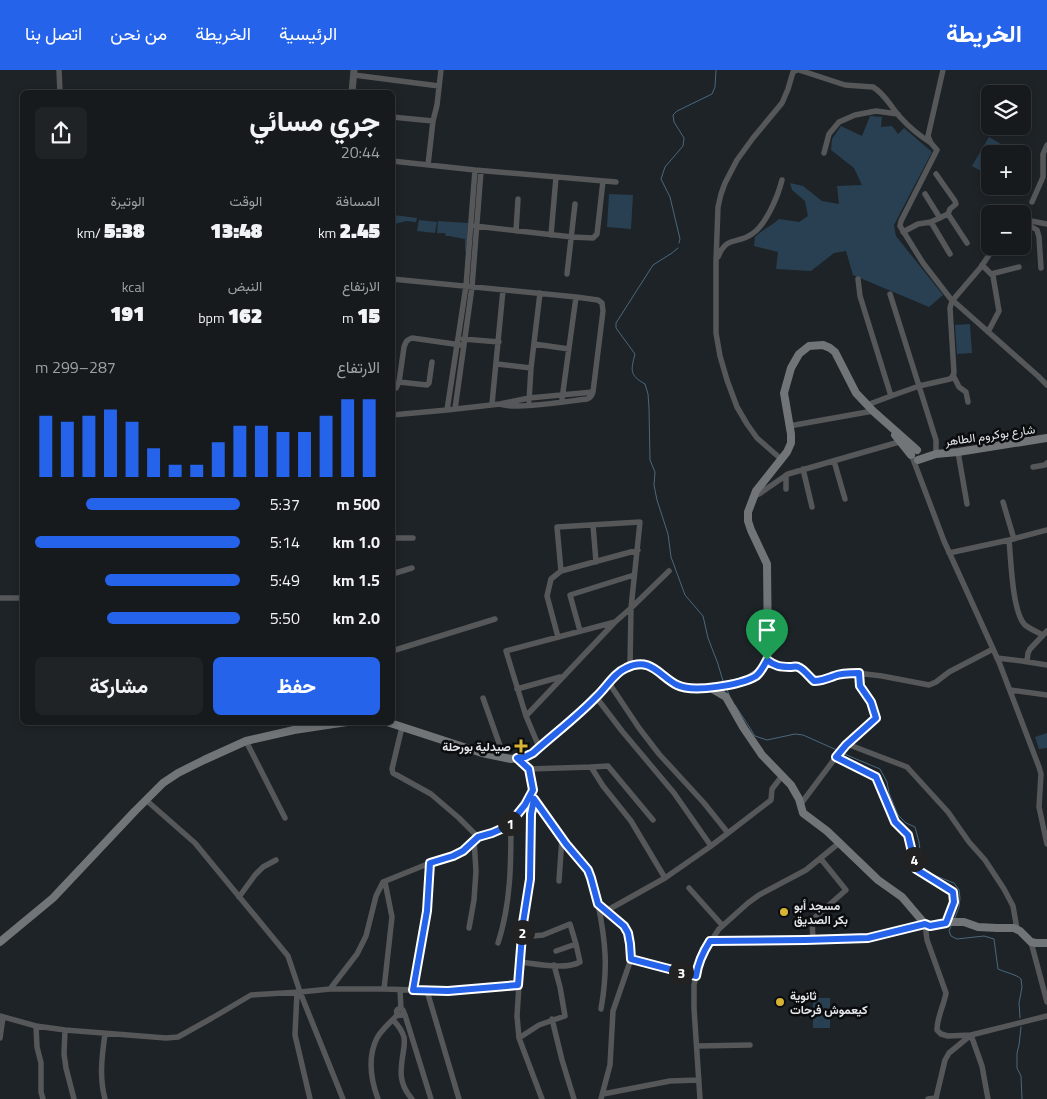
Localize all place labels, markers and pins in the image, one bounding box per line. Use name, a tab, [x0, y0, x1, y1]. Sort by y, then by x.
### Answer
pin	[746, 609, 788, 660]
place label: صيدلية بورحلة	[442, 737, 511, 756]
marker: صيدلية بورحلة	[515, 740, 527, 752]
pin: 1	[498, 810, 522, 836]
pin: 4	[902, 846, 926, 872]
place label: مسجد أبو بكر الصديق	[794, 896, 848, 929]
marker: مسجد أبو بكر الصديق	[778, 906, 790, 918]
pin: 2	[510, 920, 534, 944]
pin: 3	[668, 960, 694, 984]
place label: ثانوية كيعموش فرحات	[790, 986, 868, 1019]
marker: ثانوية كيعموش فرحات	[774, 996, 786, 1008]

